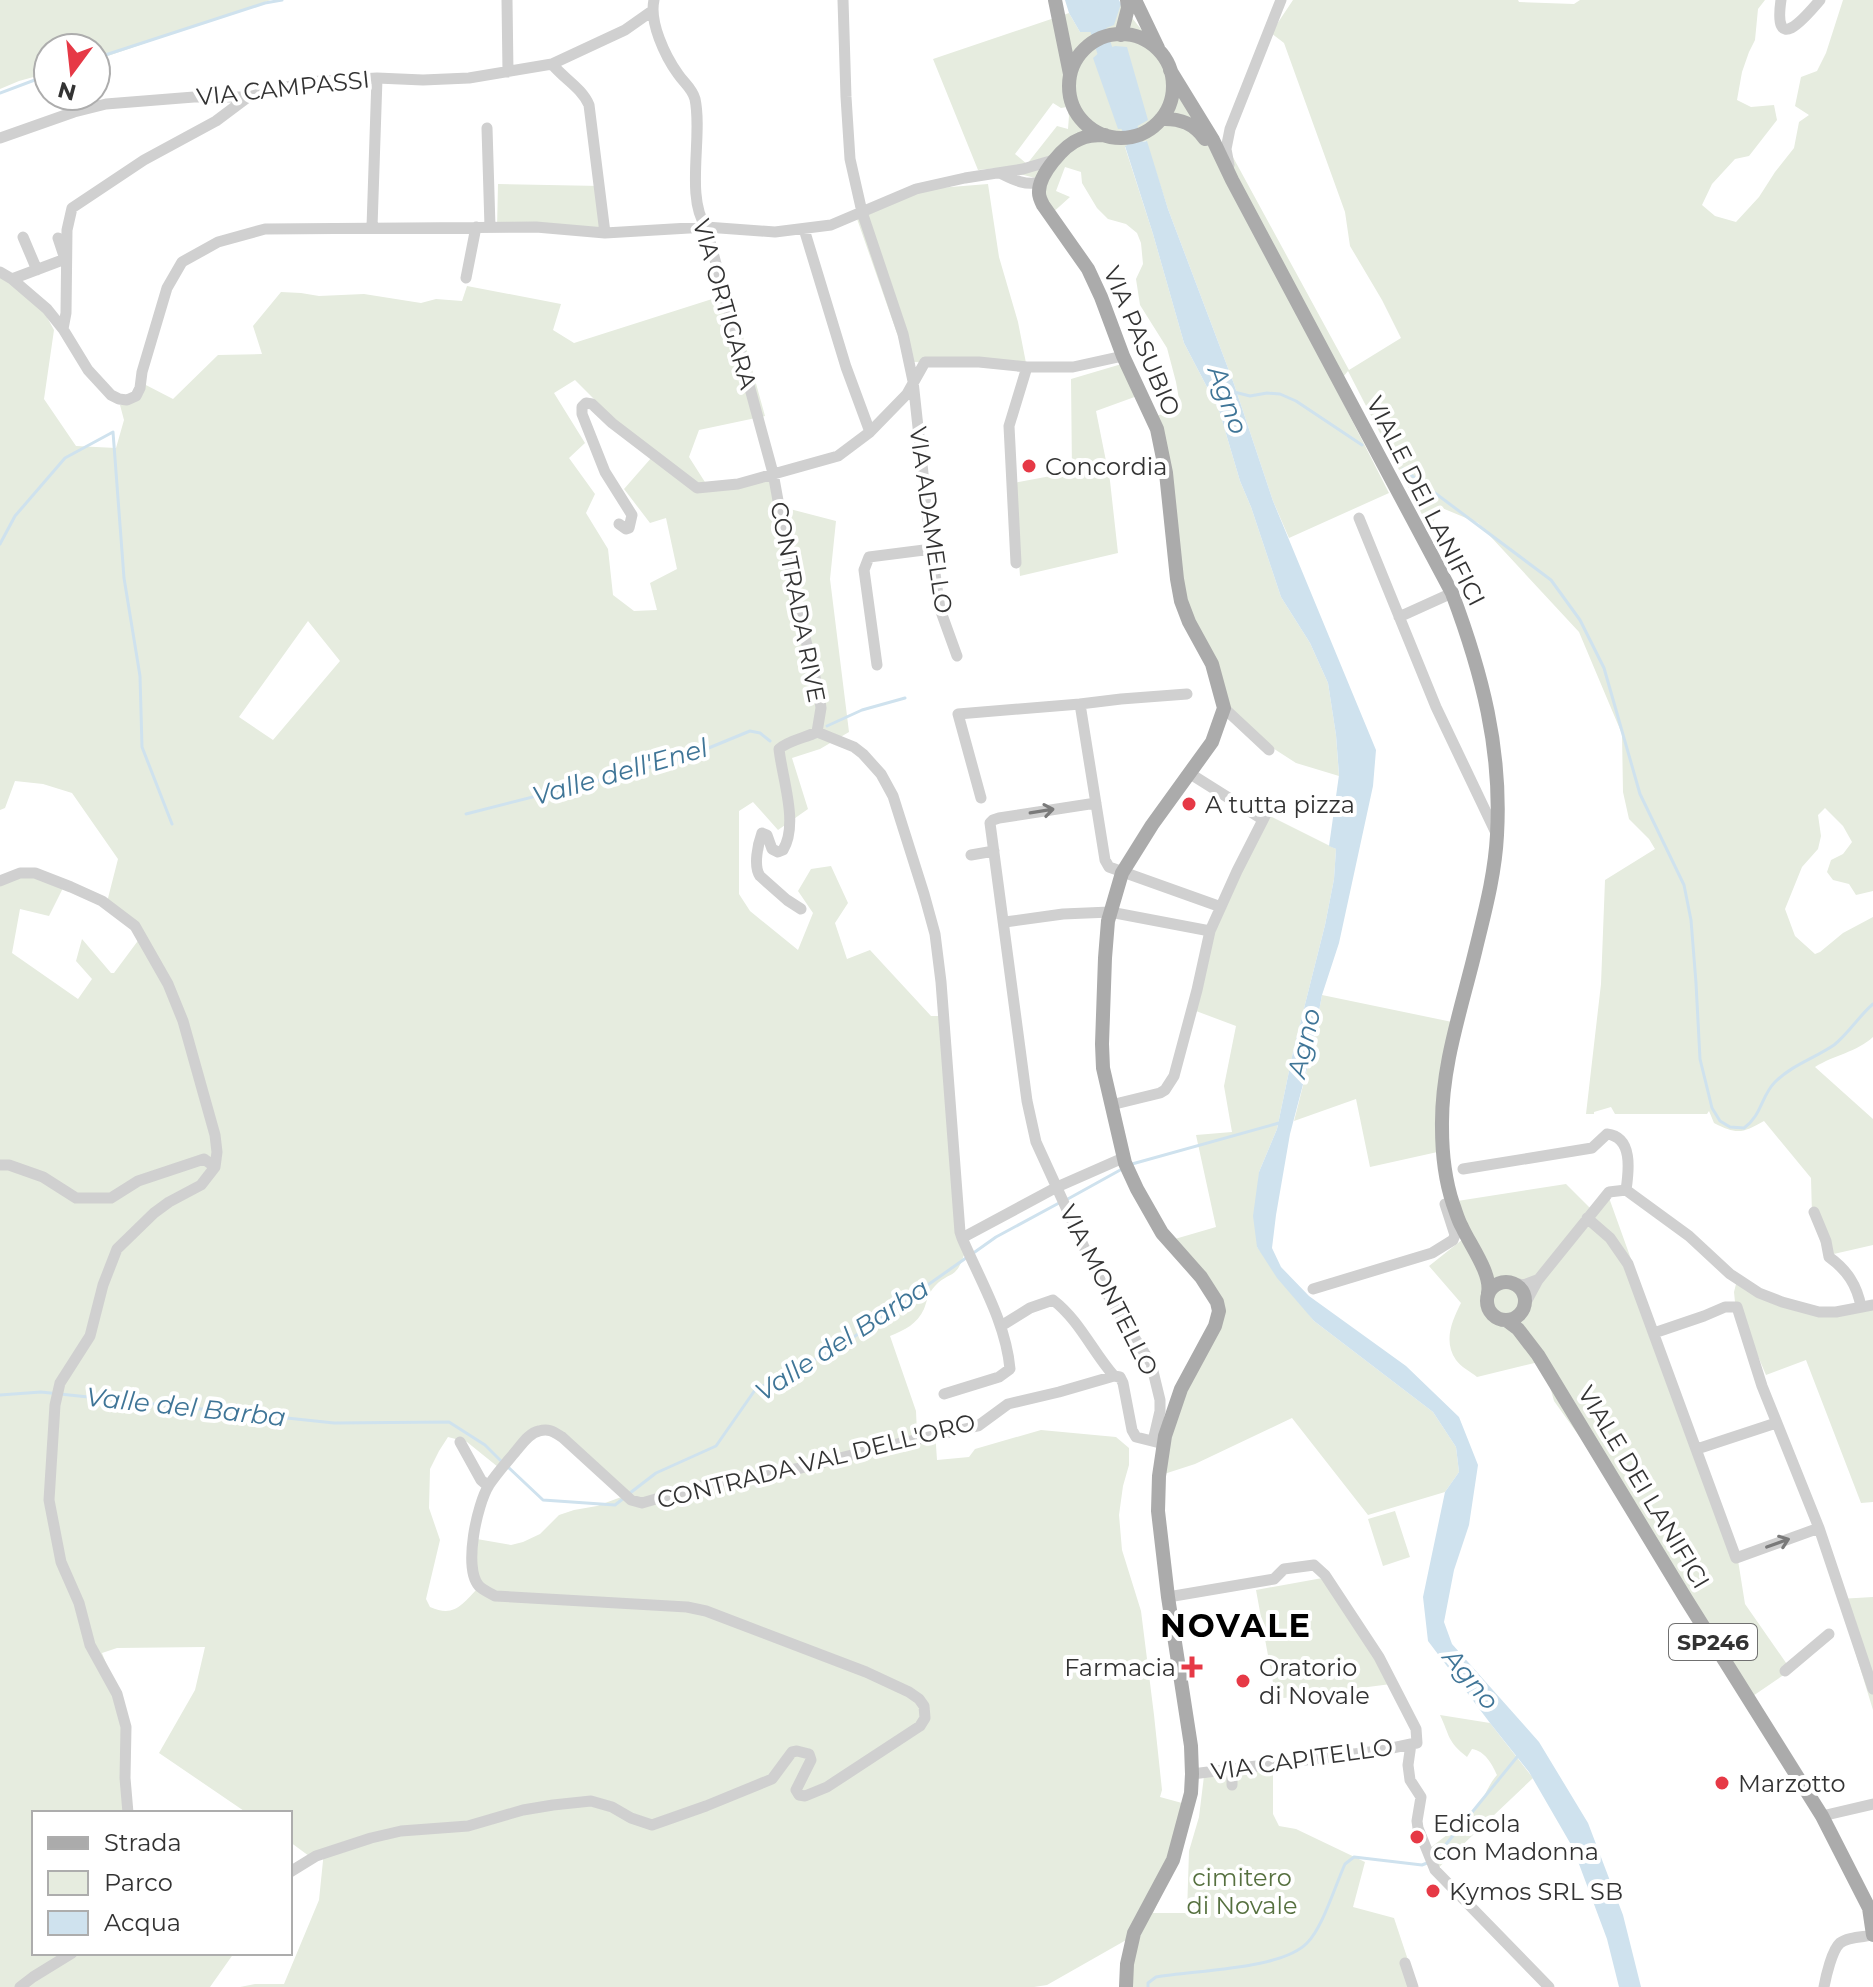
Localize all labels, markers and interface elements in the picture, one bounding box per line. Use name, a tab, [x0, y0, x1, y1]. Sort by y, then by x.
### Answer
north arrow	[32, 32, 112, 112]
street label: VIA CAMPASSI	[195, 64, 371, 112]
text: N	[55, 75, 79, 106]
street label: VIA ORTIGARA	[687, 216, 763, 393]
street label: VIA PASUBIO	[1097, 262, 1187, 420]
water label: Agno	[1200, 360, 1255, 438]
street label: VIALE DEI LANIFICI	[1361, 391, 1491, 611]
street label: VIA ADAMELLO	[904, 425, 958, 615]
place label: Concordia	[1045, 452, 1167, 481]
marker: Concordia	[1020, 457, 1038, 475]
street label: CONTRADA RIVE	[764, 499, 832, 705]
water label: Valle dell'Enel	[529, 732, 711, 812]
place label: A tutta pizza	[1205, 790, 1355, 819]
marker: A tutta pizza	[1180, 795, 1198, 813]
one-way arrow	[1029, 803, 1054, 818]
water label: Agno	[1280, 1005, 1327, 1083]
street label: VIA MONTELLO	[1053, 1200, 1165, 1380]
water label: Valle del Barba	[749, 1272, 935, 1408]
street label: VIALE DEI LANIFICI	[1572, 1380, 1716, 1594]
water label: Valle del Barba	[85, 1381, 287, 1433]
street label: CONTRADA VAL DELL'ORO	[654, 1407, 978, 1515]
one-way arrow	[1765, 1535, 1789, 1549]
district label: NOVALE	[1160, 1606, 1312, 1645]
road number: SP246	[1669, 1624, 1757, 1660]
water label: Agno	[1435, 1640, 1506, 1716]
place label: Farmacia	[1064, 1653, 1176, 1682]
place label: Oratorio di Novale	[1259, 1653, 1370, 1710]
marker: Farmacia	[1183, 1658, 1201, 1676]
marker: Oratorio di Novale	[1234, 1672, 1252, 1690]
street label: VIA CAPITELLO	[1209, 1732, 1395, 1786]
place label: Marzotto	[1738, 1769, 1846, 1798]
marker: Marzotto	[1713, 1774, 1731, 1792]
place label: Edicola con Madonna	[1433, 1809, 1599, 1866]
legend	[32, 1811, 292, 1955]
text: Strada	[104, 1828, 182, 1857]
marker: Edicola con Madonna	[1408, 1828, 1426, 1846]
park label: cimitero di Novale	[1187, 1863, 1297, 1920]
text: Parco	[104, 1868, 173, 1897]
place label: Kymos SRL SB	[1449, 1877, 1623, 1906]
marker: Kymos SRL SB	[1424, 1882, 1442, 1900]
text: Acqua	[104, 1908, 181, 1937]

